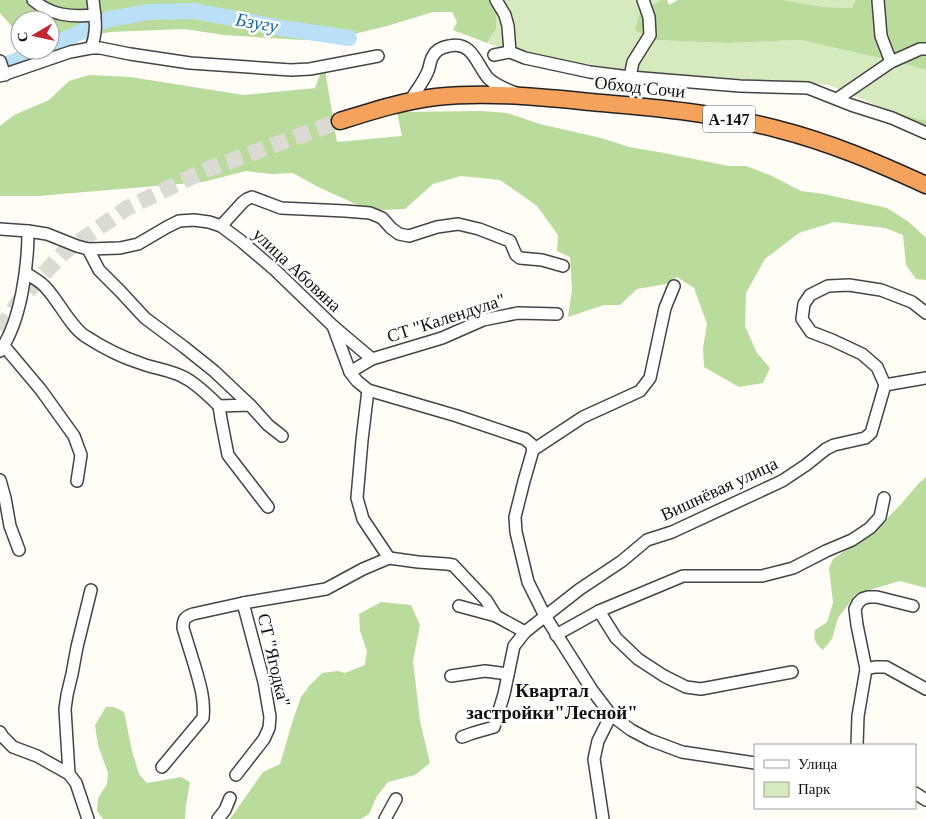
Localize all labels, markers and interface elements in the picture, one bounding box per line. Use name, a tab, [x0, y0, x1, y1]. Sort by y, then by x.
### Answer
water label: Бзугу	[233, 8, 280, 37]
north arrow	[10, 10, 60, 60]
text: С	[14, 31, 31, 43]
street label: Обход Сочи	[594, 72, 687, 102]
road number: А-147	[703, 106, 755, 132]
street label: улица Абовяна	[249, 224, 345, 316]
street label: СТ "Календула"	[384, 289, 508, 347]
street label: Вишнёвая улица	[657, 453, 781, 525]
street label: СТ "Ягодка"	[254, 611, 294, 709]
district label: Квартал застройки"Лесной"	[466, 680, 638, 723]
legend	[754, 744, 916, 809]
text: Улица	[798, 756, 837, 772]
text: Парк	[798, 781, 831, 797]

